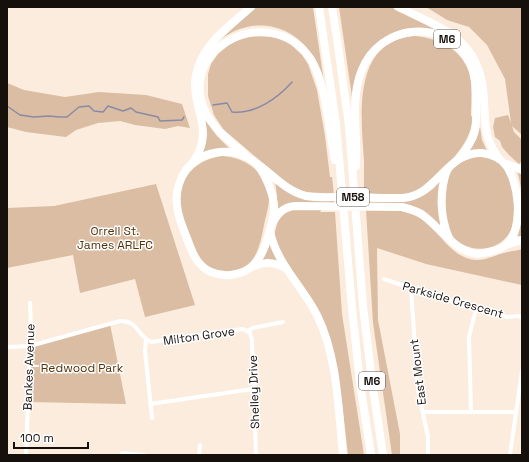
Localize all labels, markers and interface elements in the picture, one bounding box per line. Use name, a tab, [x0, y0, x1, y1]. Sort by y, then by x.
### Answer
road number: M6	[434, 30, 460, 48]
road number: M58	[337, 188, 369, 206]
park label: Orrell St. James ARLFC	[77, 223, 153, 253]
street label: Parkside Crescent	[401, 278, 505, 322]
street label: Bankes Avenue	[19, 323, 39, 411]
street label: Milton Grove	[162, 323, 236, 349]
street label: East Mount	[406, 338, 430, 406]
street label: Shelley Drive	[245, 355, 263, 429]
park label: Redwood Park	[41, 360, 124, 376]
road number: M6	[359, 372, 385, 390]
scale bar	[14, 424, 88, 450]
text: 100 m	[20, 430, 54, 446]

